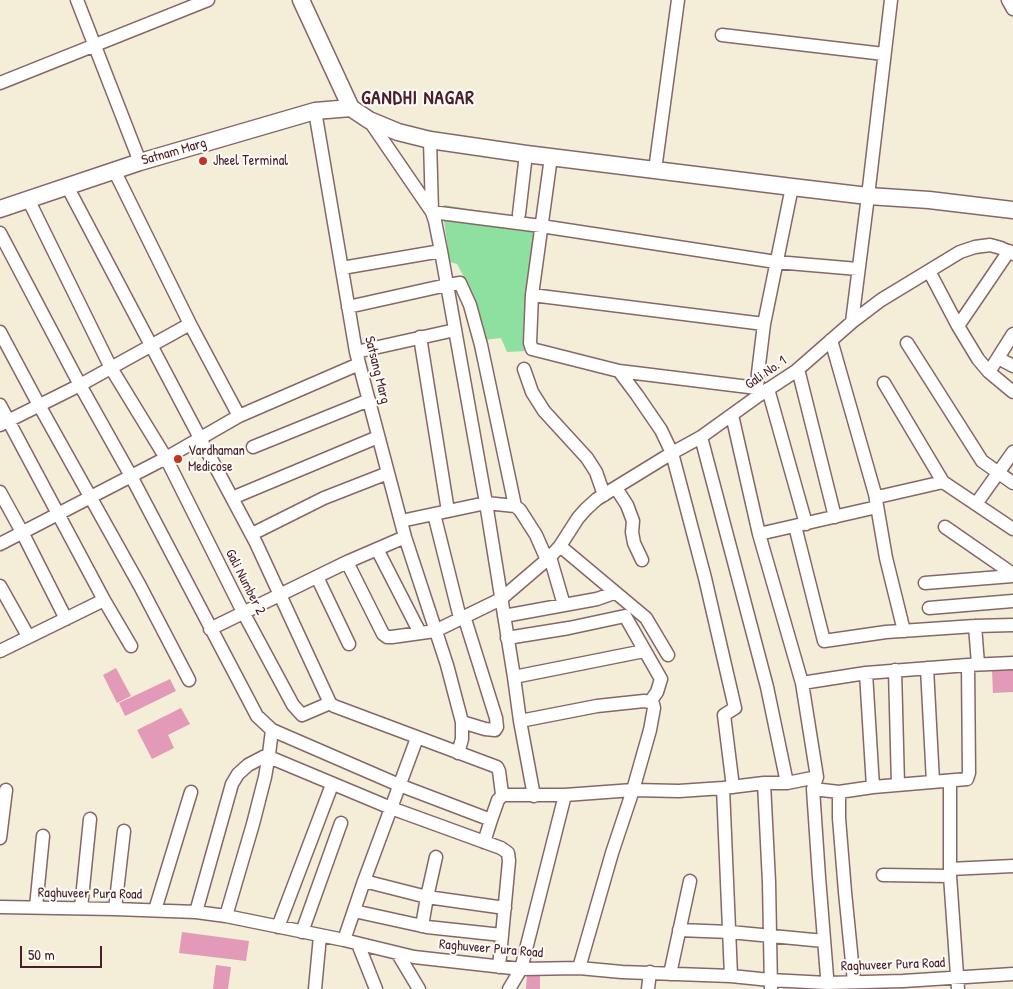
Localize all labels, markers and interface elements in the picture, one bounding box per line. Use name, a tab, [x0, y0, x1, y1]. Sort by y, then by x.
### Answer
district label: GANDHI NAGAR	[360, 88, 476, 110]
street label: Satnam Marg	[140, 135, 208, 169]
place label: Jheel Terminal	[213, 153, 288, 169]
marker: Jheel Terminal	[197, 155, 209, 167]
street label: Satsang Marg	[361, 335, 393, 405]
street label: Gali No. 1	[742, 353, 790, 393]
place label: Vardhaman Medicose	[188, 443, 245, 476]
marker: Vardhaman Medicose	[172, 453, 184, 465]
street label: Gali Number 2	[221, 546, 269, 618]
street label: Raghuveer Pura Road	[38, 885, 142, 903]
scale bar	[22, 936, 105, 968]
street label: Raghuveer Pura Road	[438, 936, 544, 962]
text: 50 m	[28, 944, 55, 965]
street label: Raghuveer Pura Road	[841, 955, 945, 975]

